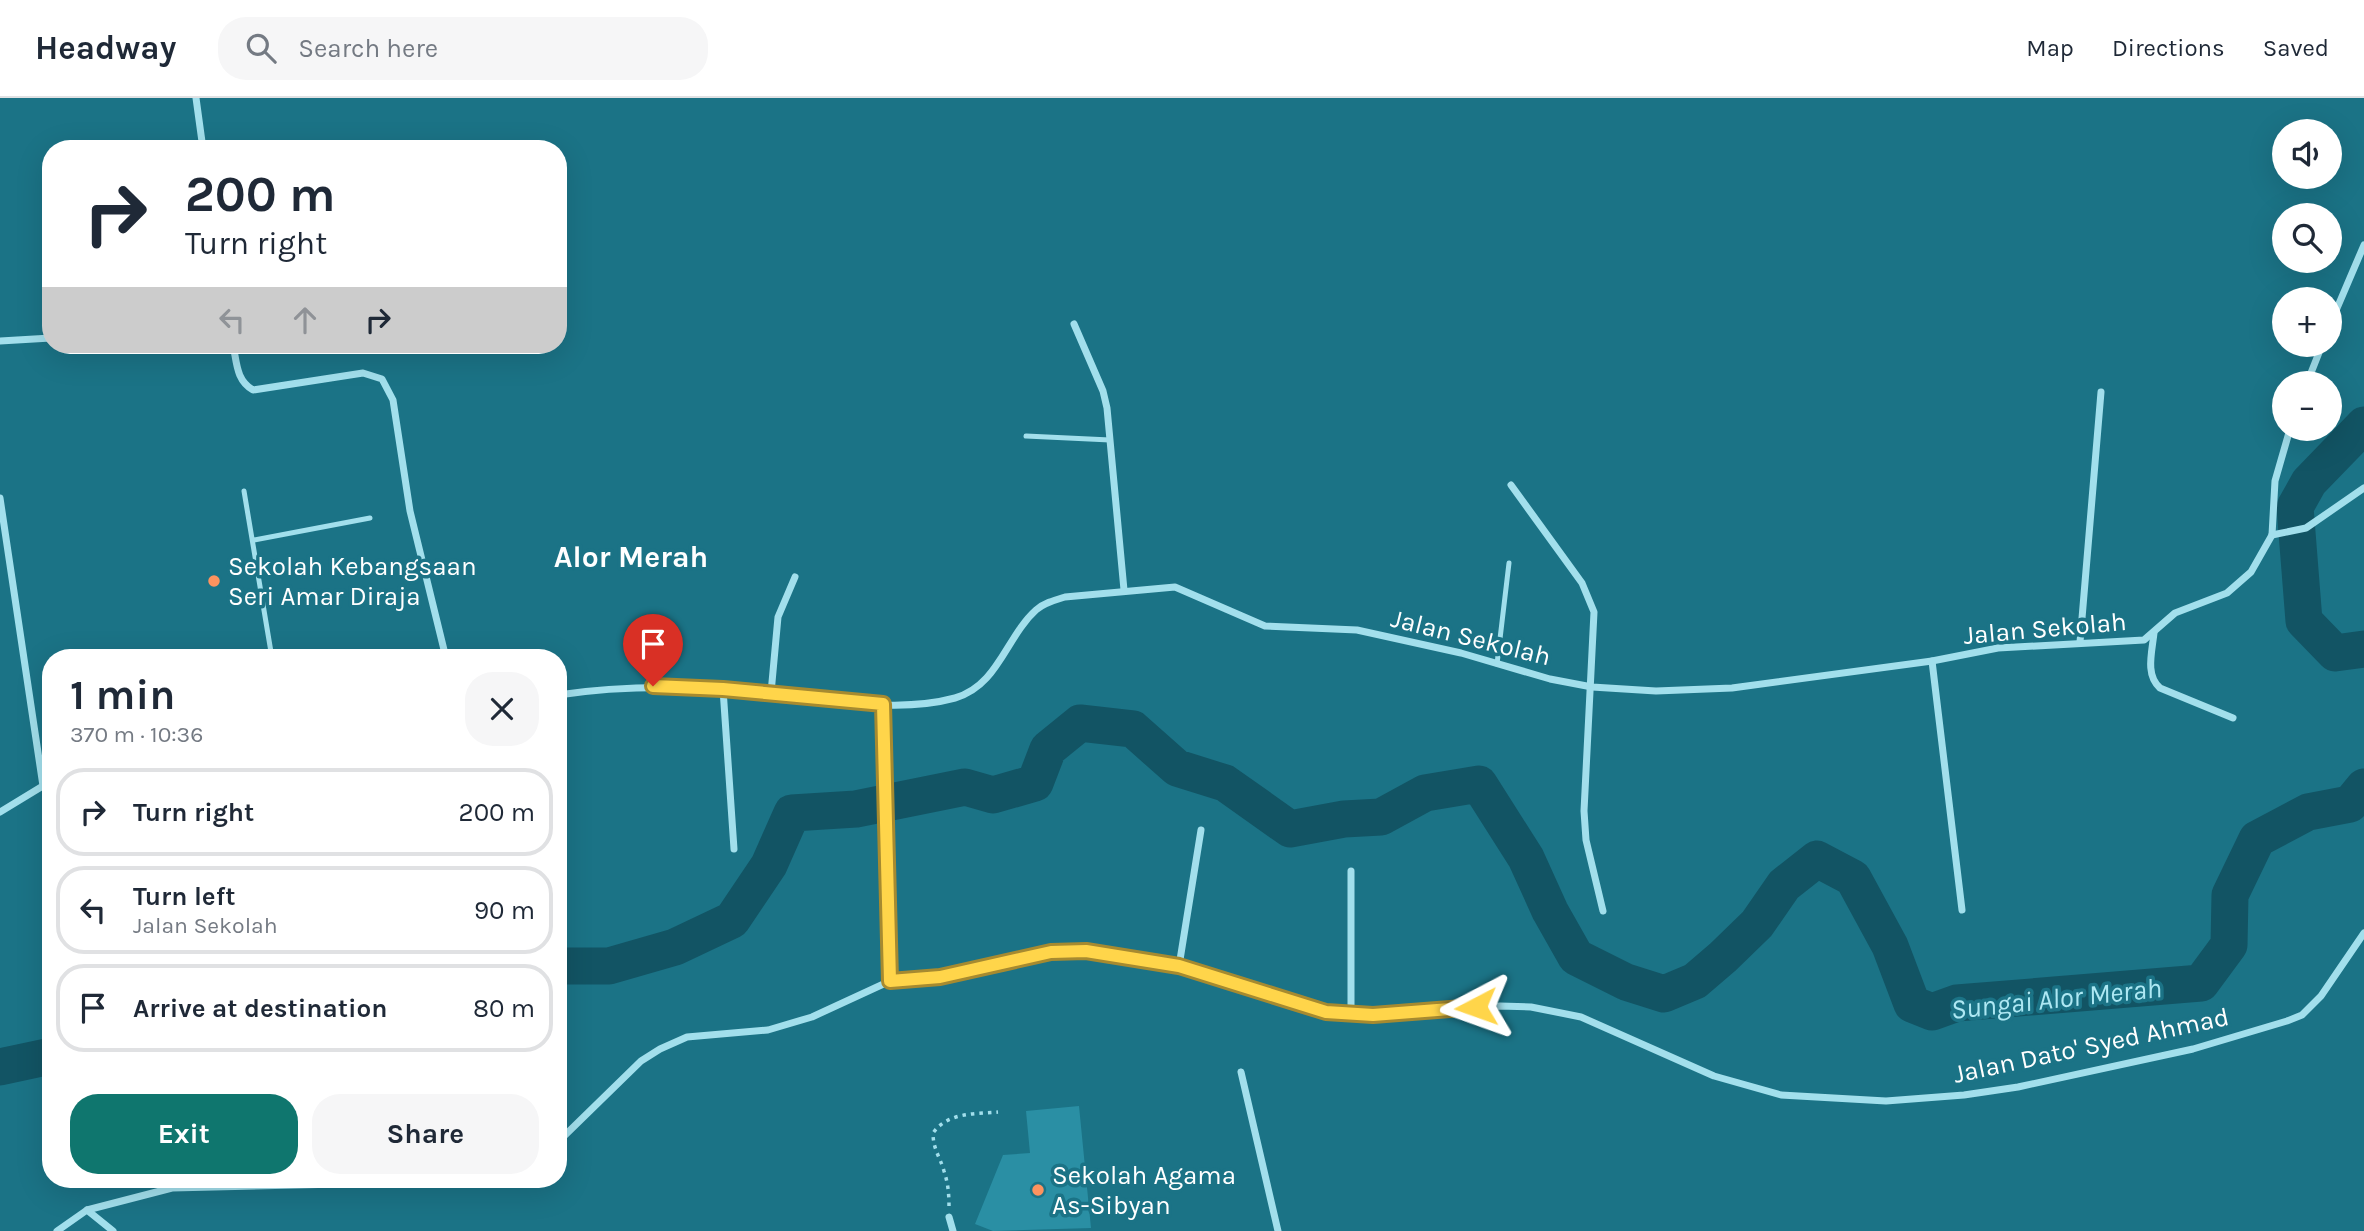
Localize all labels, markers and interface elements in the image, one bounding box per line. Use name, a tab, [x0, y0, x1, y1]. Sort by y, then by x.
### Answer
search box	[218, 17, 708, 80]
text: Headway	[35, 29, 176, 67]
icon: search	[242, 29, 280, 67]
text: Search here	[298, 33, 438, 64]
text: Map	[2026, 34, 2074, 62]
text: Directions	[2112, 34, 2225, 62]
text: Saved	[2263, 34, 2329, 62]
map controls	[2272, 119, 2342, 441]
button: sound	[2272, 119, 2342, 189]
text: 200 m	[185, 166, 336, 223]
icon: right	[70, 168, 161, 259]
button: search	[2272, 203, 2342, 273]
text: Turn right	[185, 225, 327, 262]
button: +	[2272, 287, 2342, 357]
icon: left	[213, 301, 251, 339]
icon: ahead	[286, 301, 324, 339]
icon: right	[359, 301, 397, 339]
button: −	[2272, 371, 2342, 441]
district label: Alor Merah	[554, 539, 708, 575]
place label: Sekolah Kebangsaan Seri Amar Diraja	[228, 551, 477, 612]
marker: Sekolah Kebangsaan Seri Amar Diraja	[206, 573, 222, 589]
street label: Jalan Sekolah	[1388, 603, 1554, 672]
street label: Jalan Sekolah	[1962, 606, 2128, 651]
pin	[623, 614, 683, 686]
icon: arrive	[634, 625, 672, 663]
text: 1 min	[70, 670, 175, 720]
button: close	[465, 672, 539, 746]
text: 370 m · 10:36	[70, 721, 203, 748]
icon: right	[74, 793, 112, 831]
text: Turn right	[133, 797, 254, 828]
text: 200 m	[459, 797, 535, 828]
text: Turn left	[133, 881, 235, 912]
icon: left	[74, 891, 112, 929]
text: 90 m	[474, 895, 535, 926]
text: Jalan Sekolah	[133, 912, 278, 939]
position arrow	[1439, 970, 1513, 1044]
water label: Sungai Alor Merah	[1949, 971, 2163, 1026]
icon: arrive	[74, 989, 112, 1027]
text: Arrive at destination	[133, 993, 387, 1024]
text: 80 m	[473, 993, 535, 1024]
street label: Jalan Dato' Syed Ahmad	[1951, 1001, 2232, 1090]
button: Exit	[70, 1094, 298, 1174]
button: Share	[312, 1094, 539, 1174]
place label: Sekolah Agama As-Sibyan	[1052, 1160, 1236, 1221]
marker: Sekolah Agama As-Sibyan	[1030, 1182, 1046, 1198]

